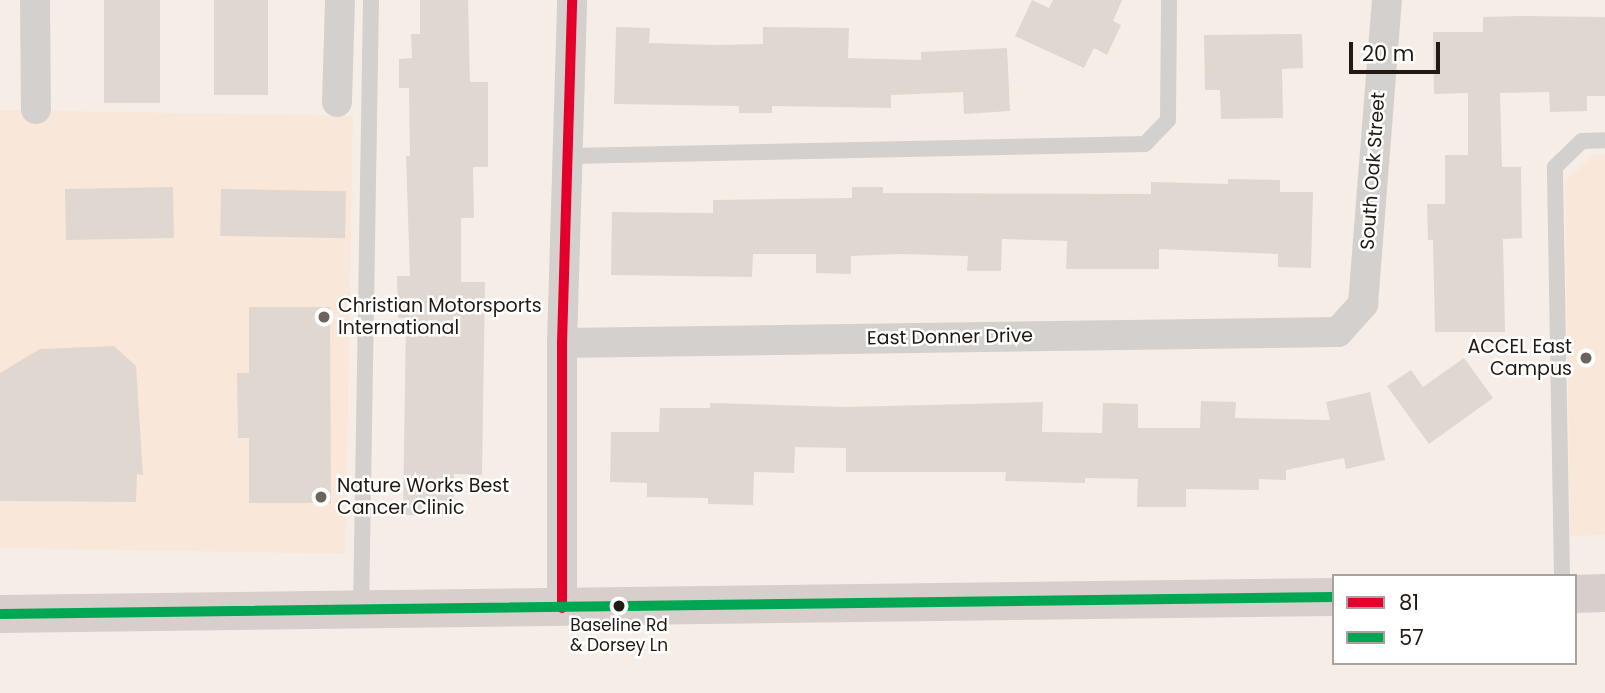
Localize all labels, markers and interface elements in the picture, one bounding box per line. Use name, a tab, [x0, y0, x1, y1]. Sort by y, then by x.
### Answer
scale bar	[1353, 28, 1444, 72]
text: 20 m	[1362, 39, 1415, 68]
street label: South Oak Street	[1356, 91, 1390, 251]
place label: Christian Motorsports International	[338, 295, 542, 339]
marker: Christian Motorsports International	[316, 309, 332, 325]
street label: East Donner Drive	[867, 324, 1033, 350]
place label: ACCEL East Campus	[1467, 336, 1572, 380]
marker: ACCEL East Campus	[1578, 350, 1594, 366]
place label: Nature Works Best Cancer Clinic	[337, 475, 509, 519]
marker: Nature Works Best Cancer Clinic	[311, 487, 331, 507]
legend	[1332, 574, 1577, 665]
text: 81	[1399, 588, 1419, 617]
marker: Baseline Rd & Dorsey Ln	[612, 599, 626, 613]
place label: Baseline Rd & Dorsey Ln	[570, 616, 668, 656]
text: 57	[1399, 623, 1424, 652]

